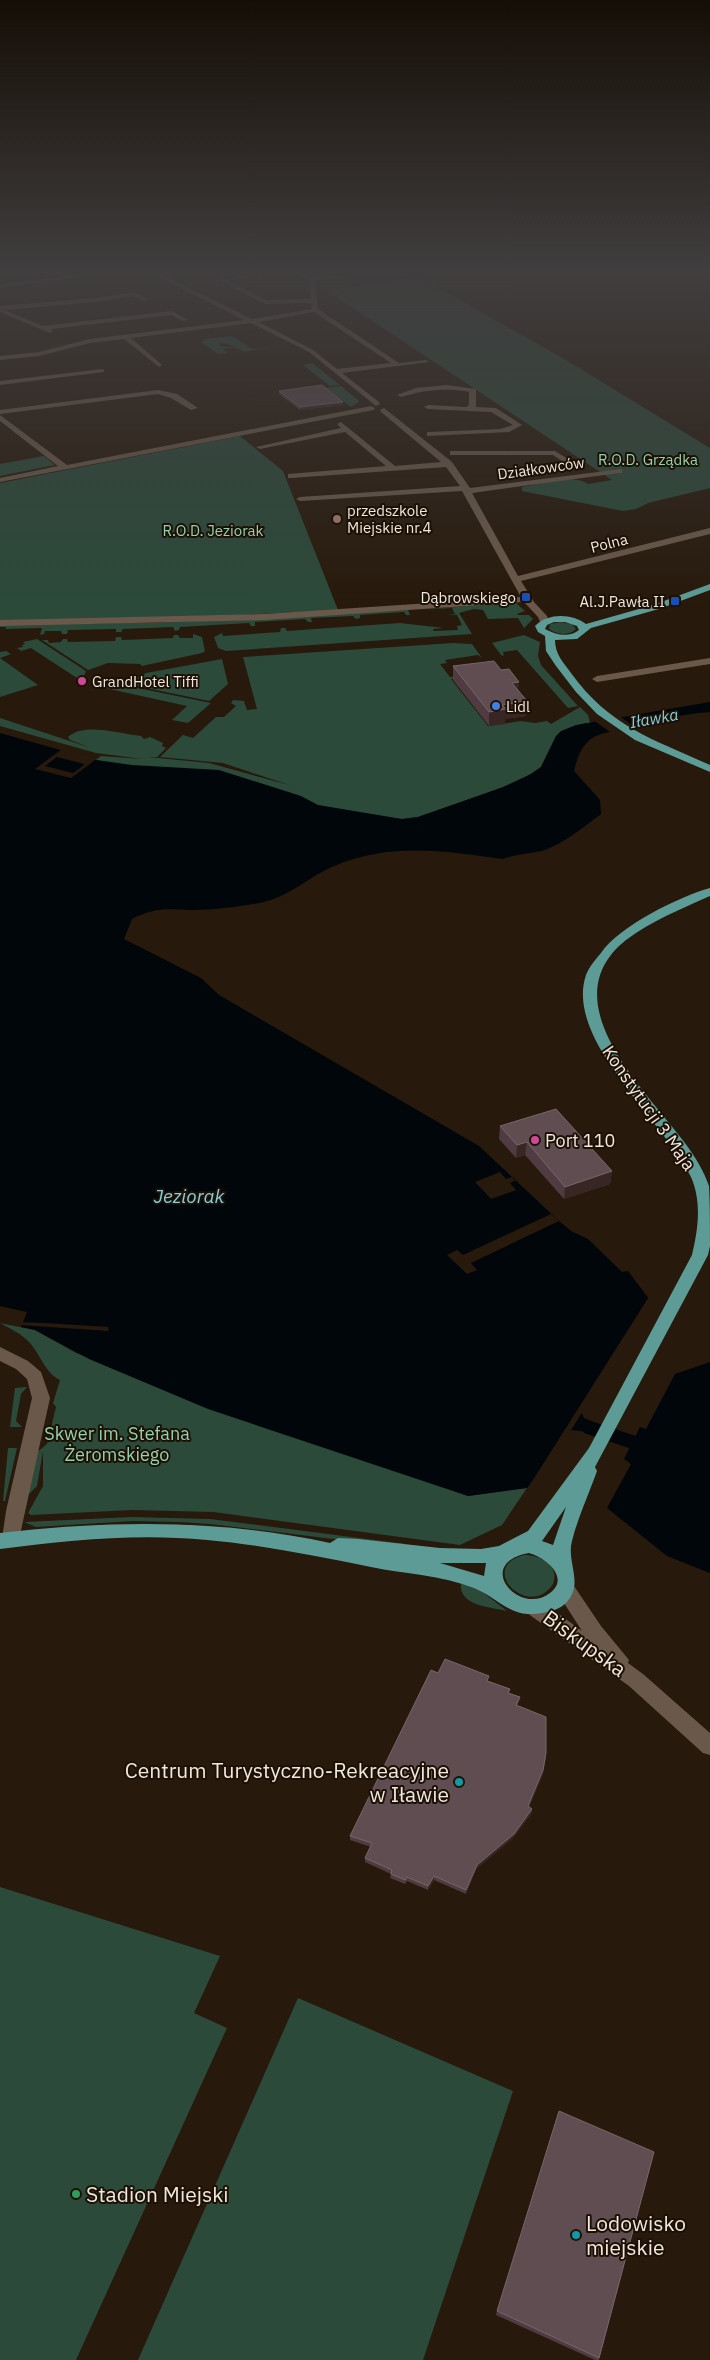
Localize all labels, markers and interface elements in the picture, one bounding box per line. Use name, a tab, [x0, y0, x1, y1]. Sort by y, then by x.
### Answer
park label: R.O.D. Grządka	[598, 450, 698, 469]
street label: Działkowców	[496, 452, 586, 484]
place label: przedszkole Miejskie nr.4	[347, 501, 432, 537]
marker: przedszkole Miejskie nr.4	[331, 513, 343, 525]
park label: R.O.D. Jeziorak	[163, 521, 264, 540]
street label: Polna	[588, 529, 630, 557]
place label: Dąbrowskiego	[421, 588, 516, 607]
marker: Dąbrowskiego	[520, 591, 532, 603]
place label: Al.J.Pawła II	[579, 592, 665, 611]
marker: Al.J.Pawła II	[669, 595, 681, 607]
place label: GrandHotel Tiffi	[92, 672, 199, 691]
marker: GrandHotel Tiffi	[76, 675, 88, 687]
place label: Lidl	[506, 697, 530, 716]
marker: Lidl	[490, 700, 502, 712]
water label: Iławka	[628, 704, 680, 732]
street label: Konstytucji 3 Maja	[597, 1041, 701, 1175]
place label: Port 110	[545, 1129, 615, 1152]
marker: Port 110	[529, 1134, 541, 1146]
water label: Jeziorak	[154, 1184, 225, 1208]
park label: Skwer im. Stefana Żeromskiego	[44, 1422, 190, 1466]
street label: Biskupska	[538, 1603, 632, 1683]
place label: Centrum Turystyczno-Rekreacyjne w Iławie	[125, 1756, 449, 1808]
marker: Centrum Turystyczno-Rekreacyjne w Iławie	[453, 1776, 465, 1788]
place label: Stadion Miejski	[86, 2180, 229, 2208]
marker: Stadion Miejski	[70, 2188, 82, 2200]
place label: Lodowisko miejskie	[586, 2209, 686, 2261]
marker: Lodowisko miejskie	[570, 2229, 582, 2241]

